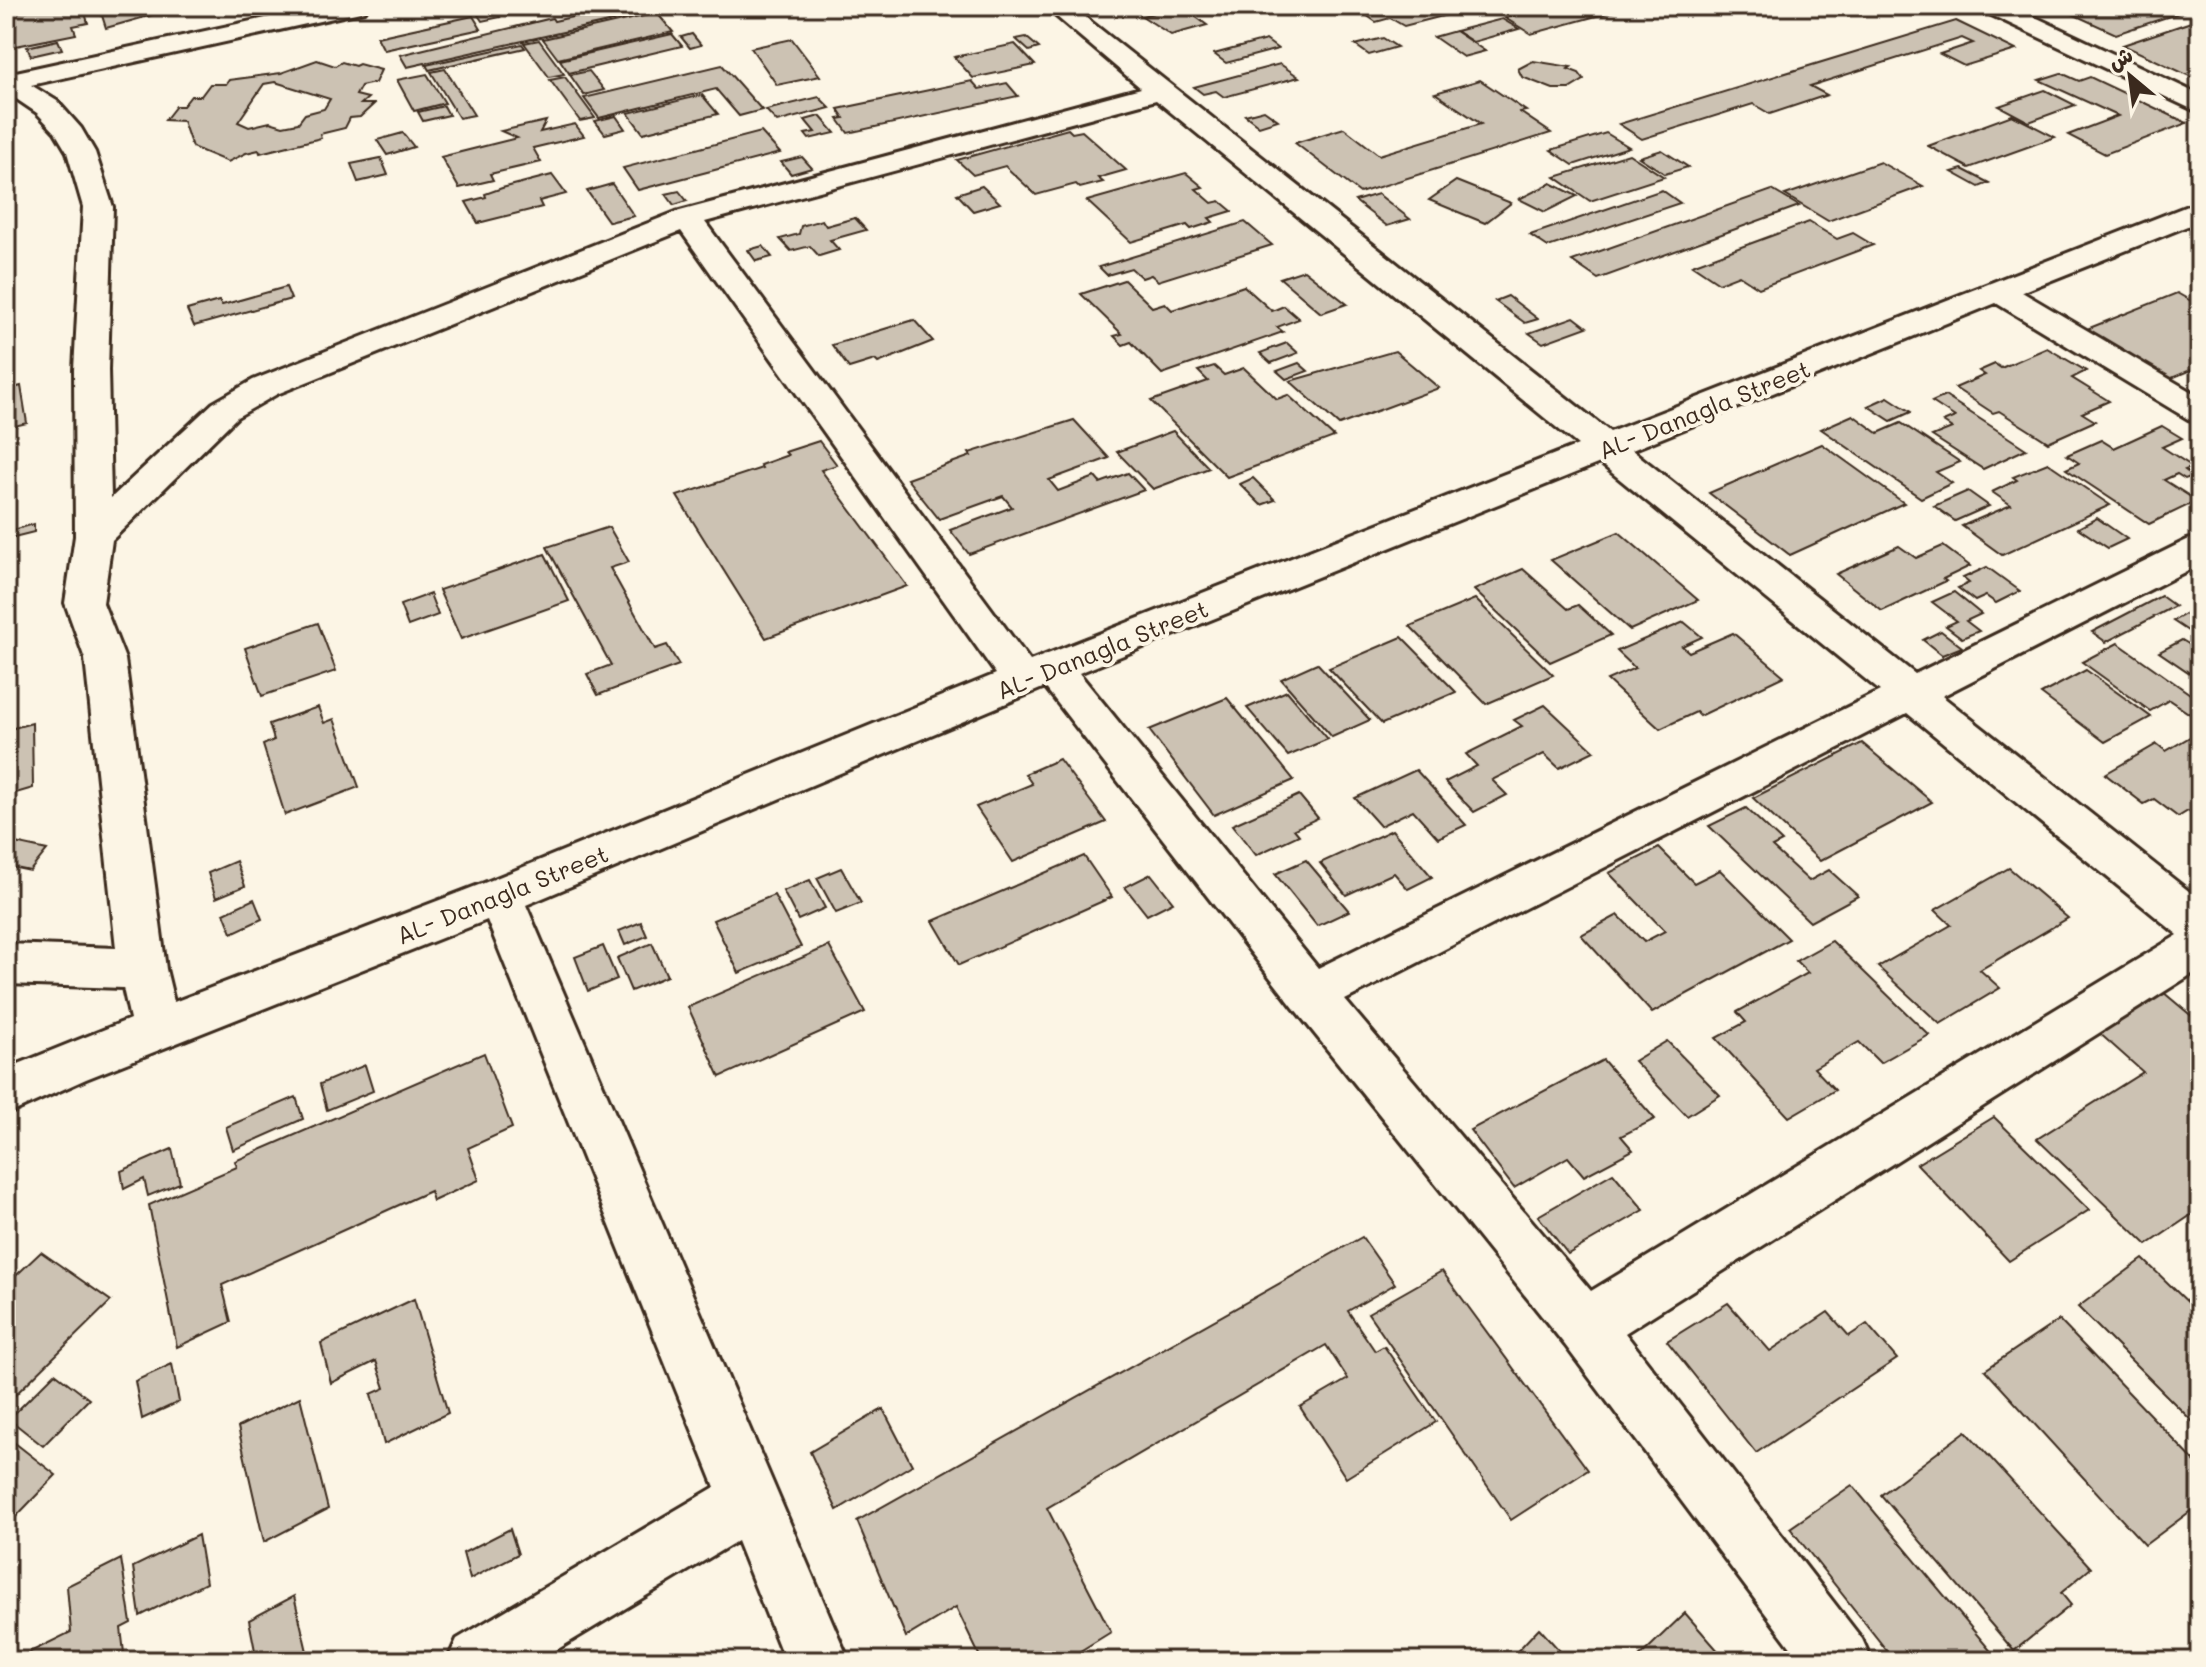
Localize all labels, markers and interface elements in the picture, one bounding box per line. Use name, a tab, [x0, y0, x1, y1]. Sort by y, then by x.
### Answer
north arrow	[2090, 36, 2170, 116]
text: ش	[2102, 40, 2138, 77]
street label: AL- Danagla Street	[1594, 352, 1814, 466]
street label: AL- Danagla Street	[992, 592, 1212, 706]
street label: AL- Danagla Street	[392, 837, 612, 951]

